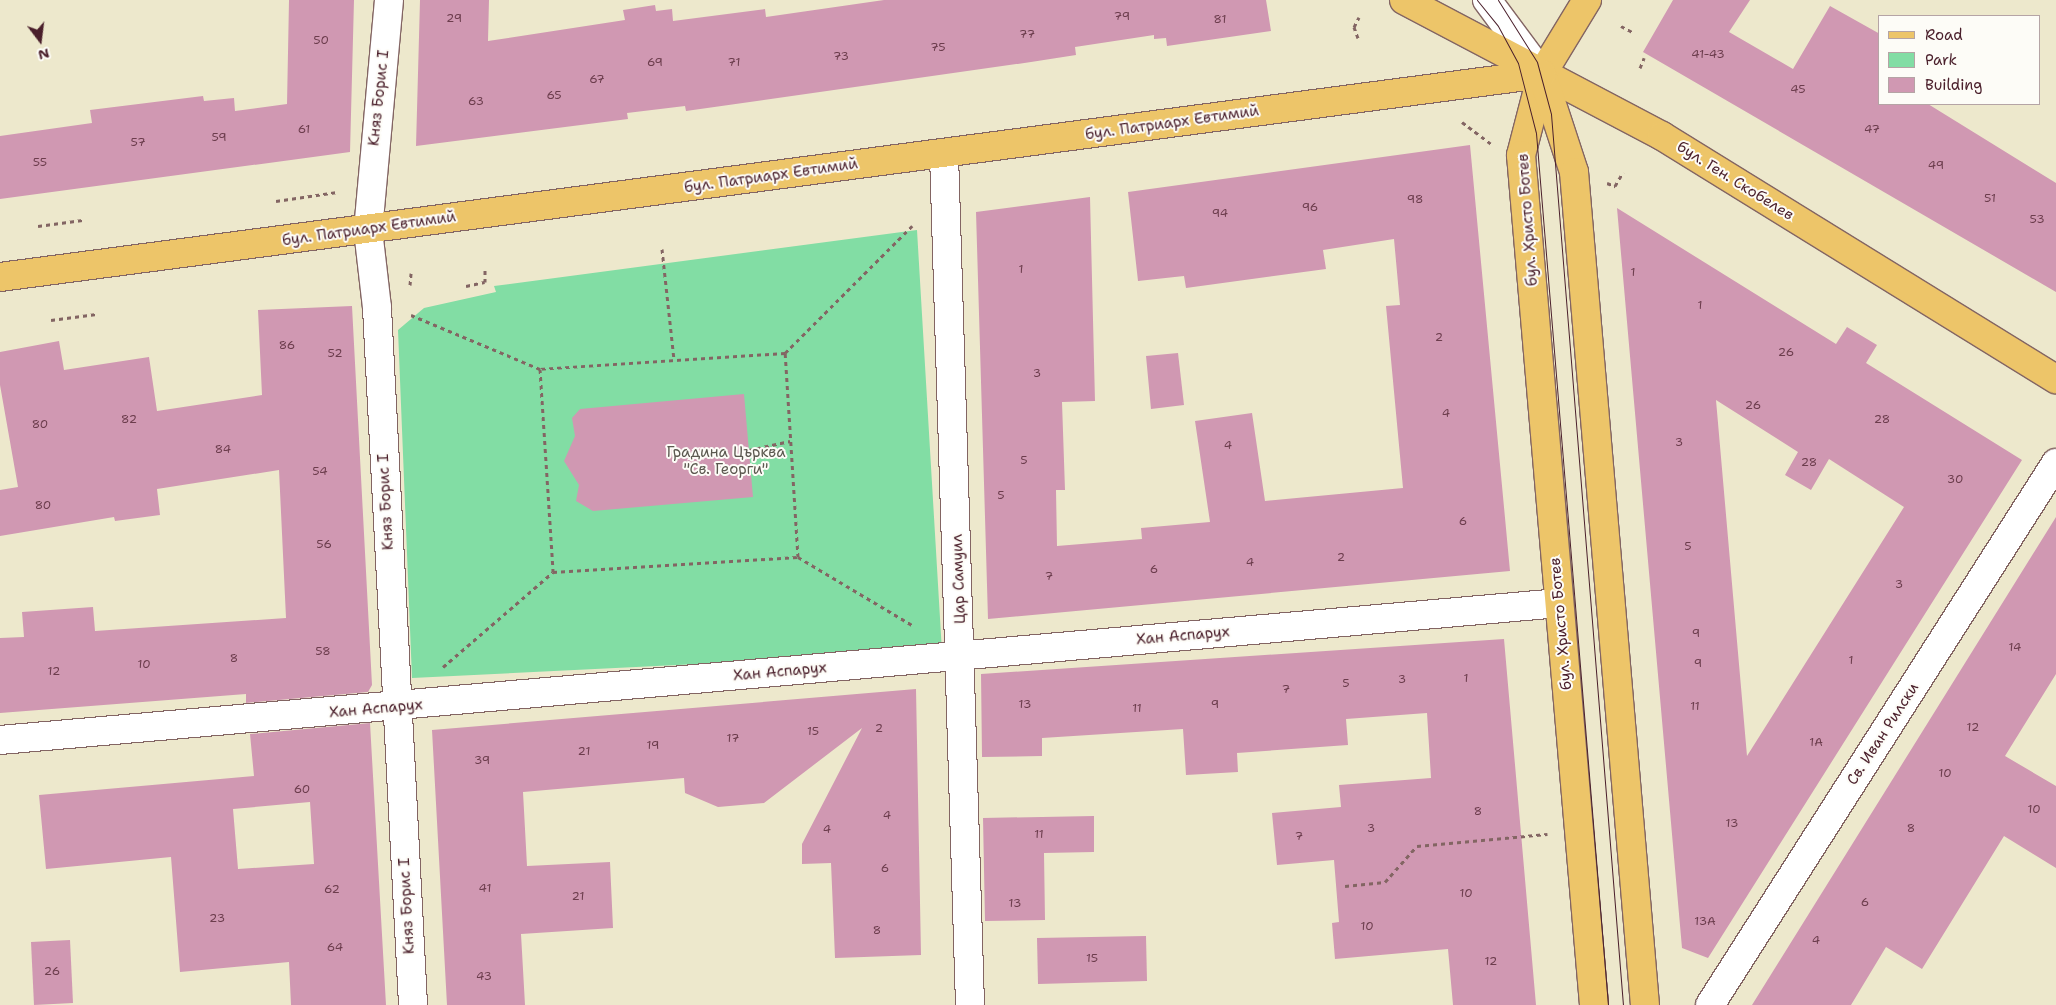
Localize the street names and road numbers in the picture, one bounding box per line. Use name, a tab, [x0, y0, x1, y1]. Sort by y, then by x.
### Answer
street label: Княз Борис I	[365, 49, 393, 147]
street label: бул. Патриарх Евтимий	[1084, 102, 1260, 144]
street label: бул. Ген. Скобелев	[1673, 138, 1797, 224]
street label: бул. Христо Ботев	[1514, 153, 1542, 287]
street label: бул. Патриарх Евтимий	[683, 155, 859, 197]
street label: бул. Патриарх Евтимий	[281, 208, 457, 250]
street label: Княз Борис I	[374, 453, 398, 551]
street label: Цар Самуил	[948, 534, 970, 624]
street label: бул. Христо Ботев	[1546, 557, 1576, 691]
street label: Хан Аспарух	[1136, 623, 1230, 649]
street label: Хан Аспарух	[733, 659, 827, 685]
street label: Св. Иван Рилски	[1843, 679, 1923, 789]
street label: Хан Аспарух	[329, 696, 423, 722]
street label: Княз Борис I	[395, 857, 419, 955]

